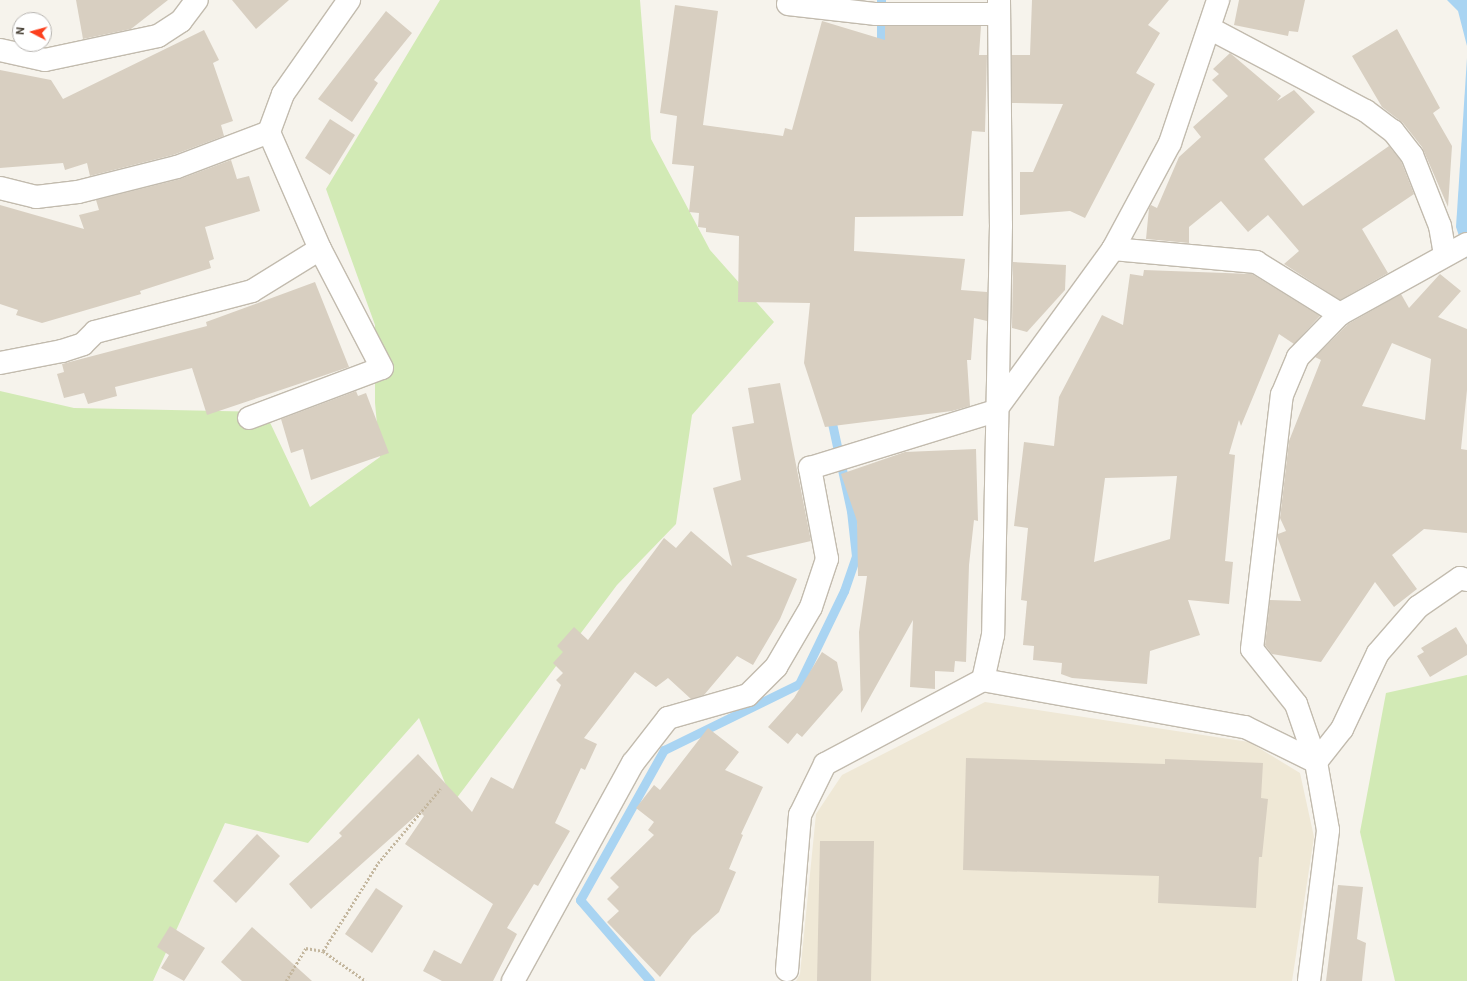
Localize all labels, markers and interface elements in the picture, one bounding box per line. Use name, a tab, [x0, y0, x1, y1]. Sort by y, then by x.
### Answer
north arrow	[12, 12, 52, 52]
text: N	[14, 26, 27, 35]

